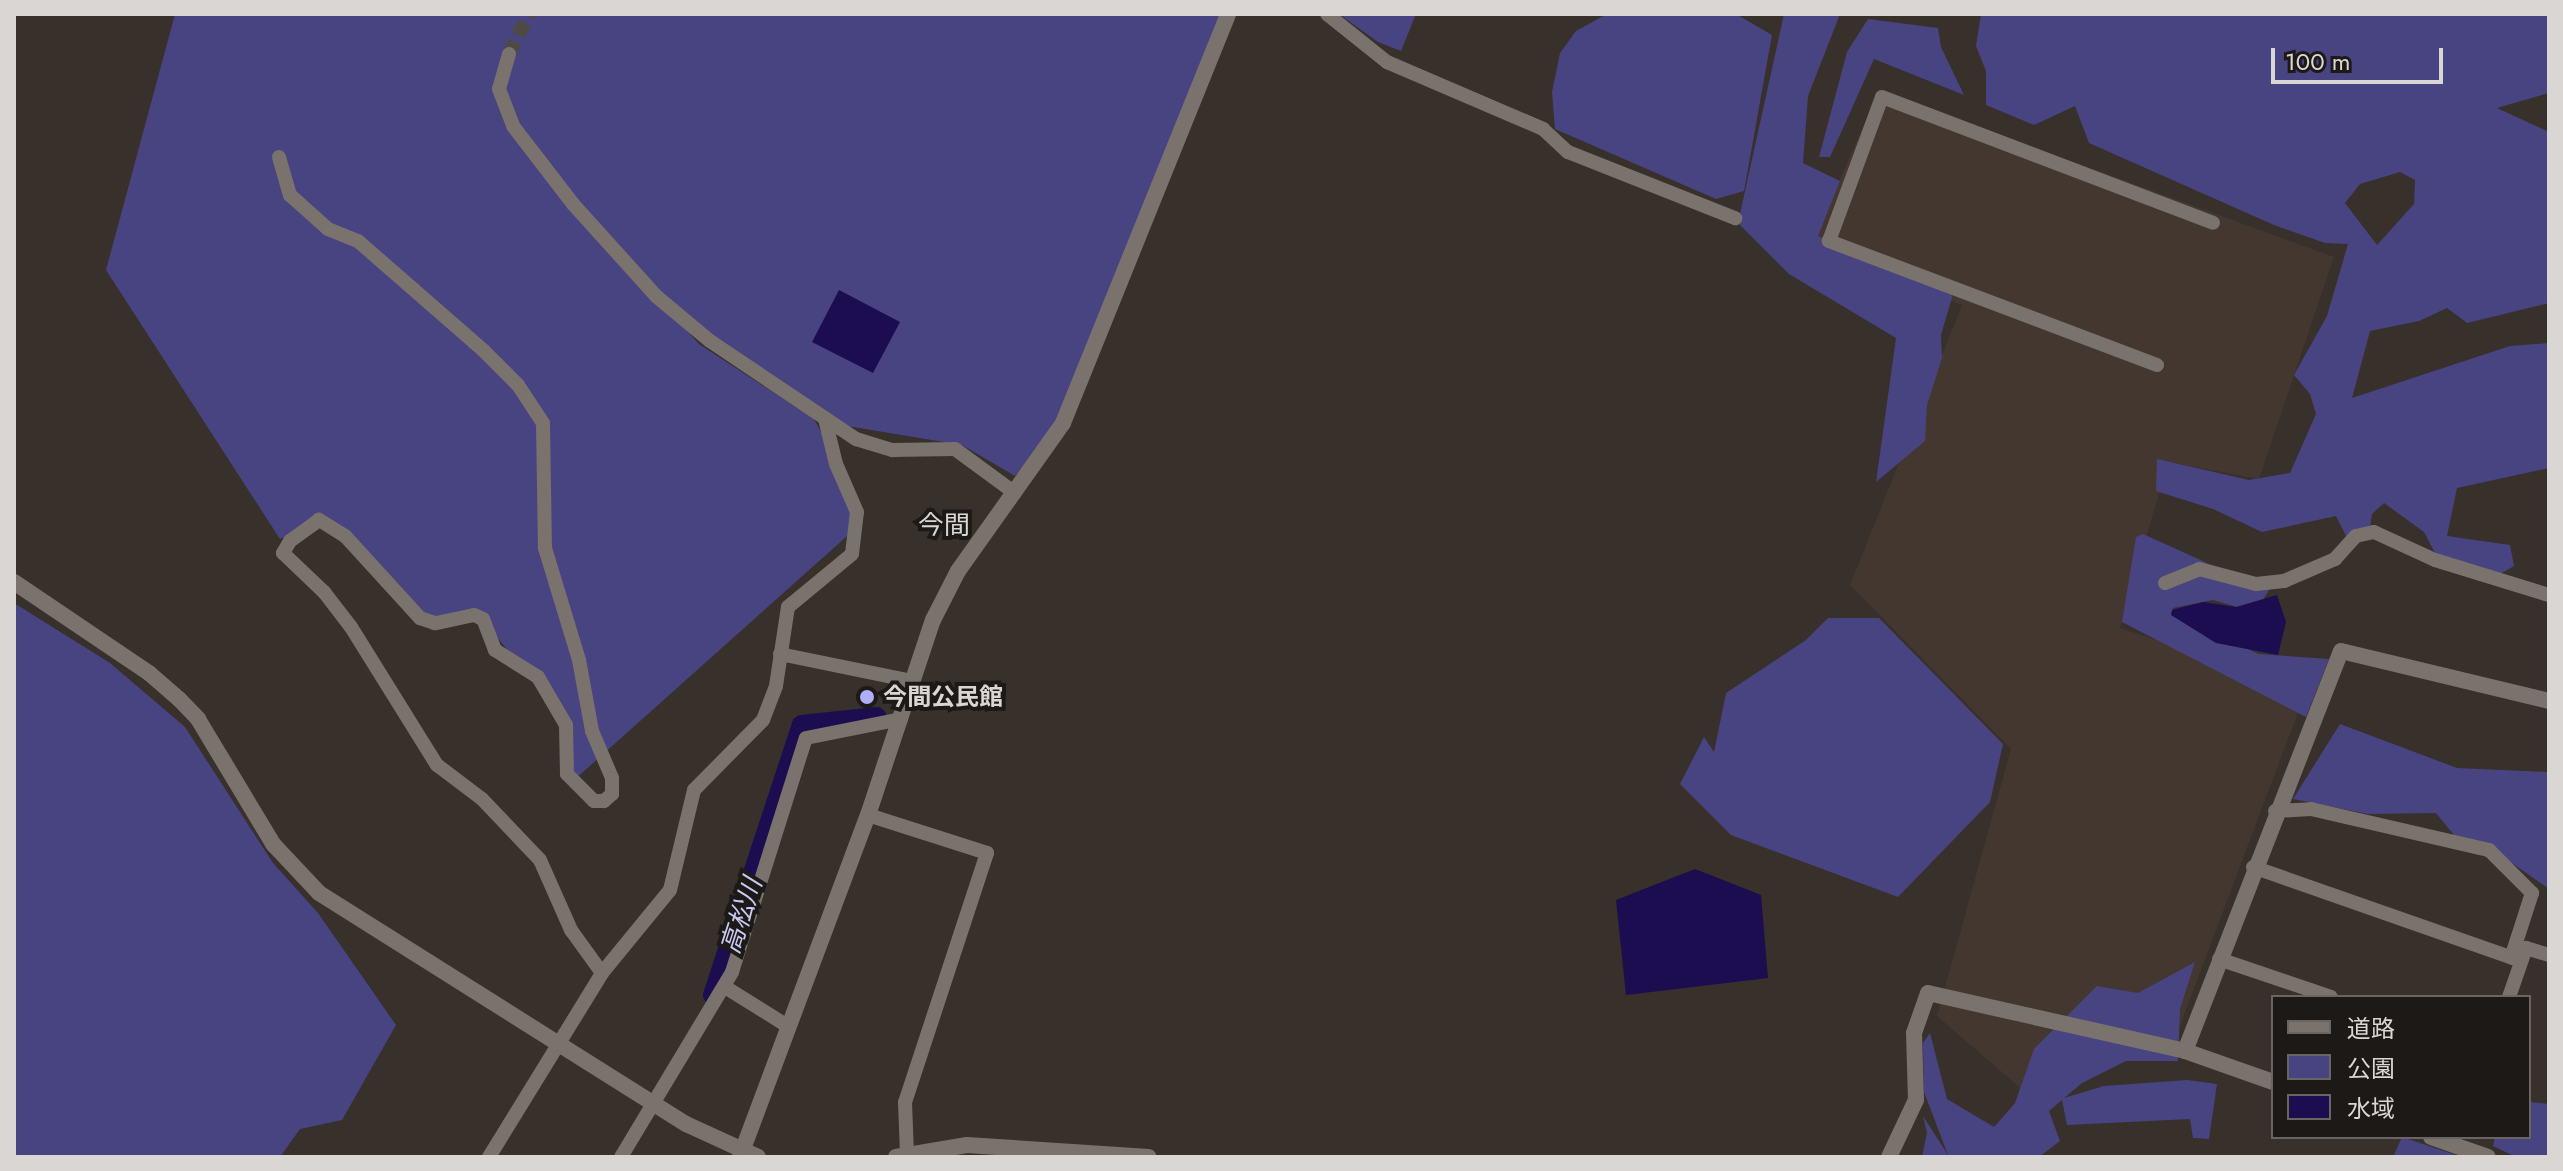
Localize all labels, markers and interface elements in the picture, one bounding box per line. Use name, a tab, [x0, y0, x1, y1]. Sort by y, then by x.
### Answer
scale bar	[2275, 32, 2447, 82]
text: 100 m	[2285, 44, 2351, 79]
district label: 今間	[918, 510, 970, 542]
place label: 今間公民館	[883, 683, 1003, 711]
marker: 今間公民館	[858, 688, 876, 706]
water label: 高松川	[715, 874, 769, 958]
legend	[2271, 995, 2531, 1139]
text: 道路	[2347, 1011, 2395, 1046]
text: 公園	[2347, 1051, 2395, 1086]
text: 水域	[2347, 1091, 2395, 1126]

